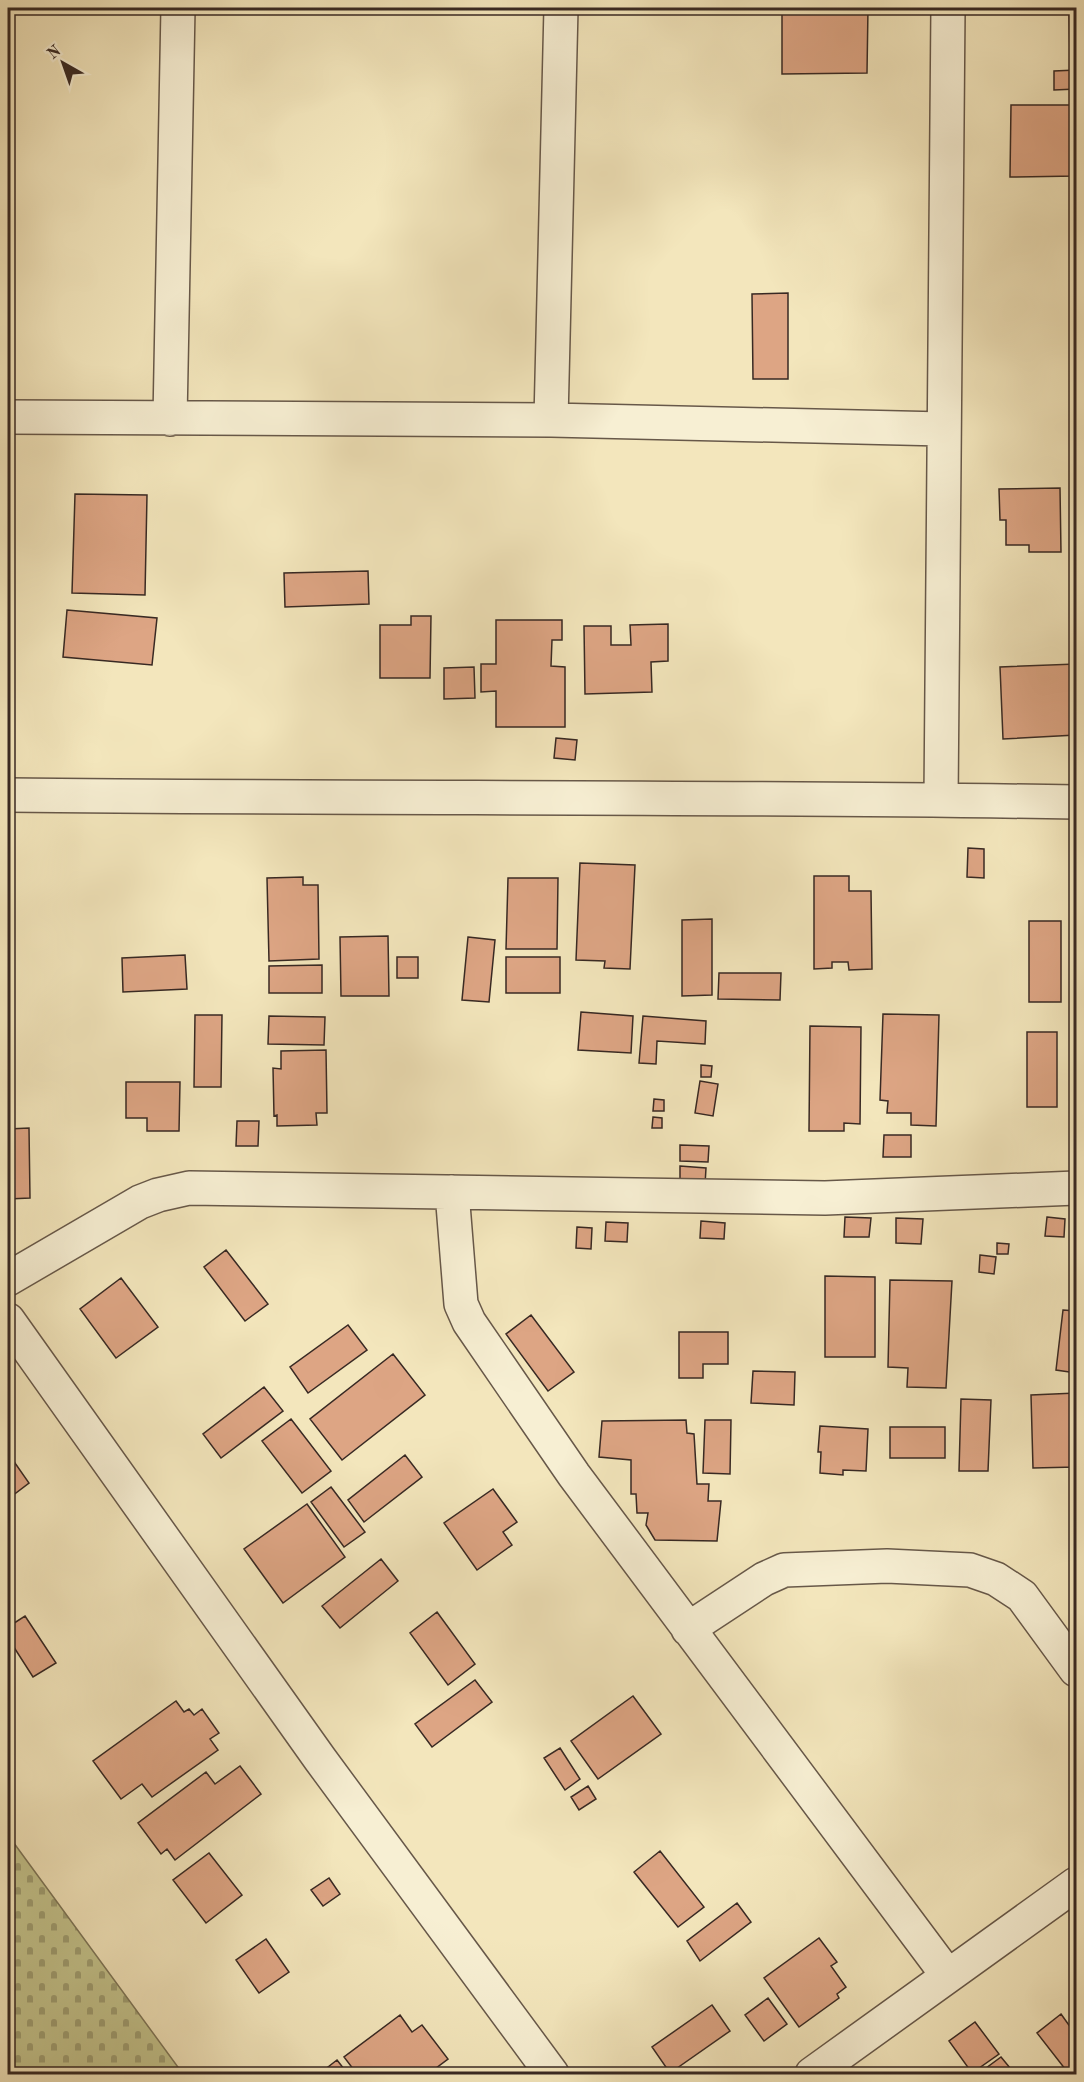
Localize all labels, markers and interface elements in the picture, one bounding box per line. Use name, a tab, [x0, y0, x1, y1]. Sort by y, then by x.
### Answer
north arrow	[33, 33, 93, 93]
text: N	[45, 42, 65, 63]

